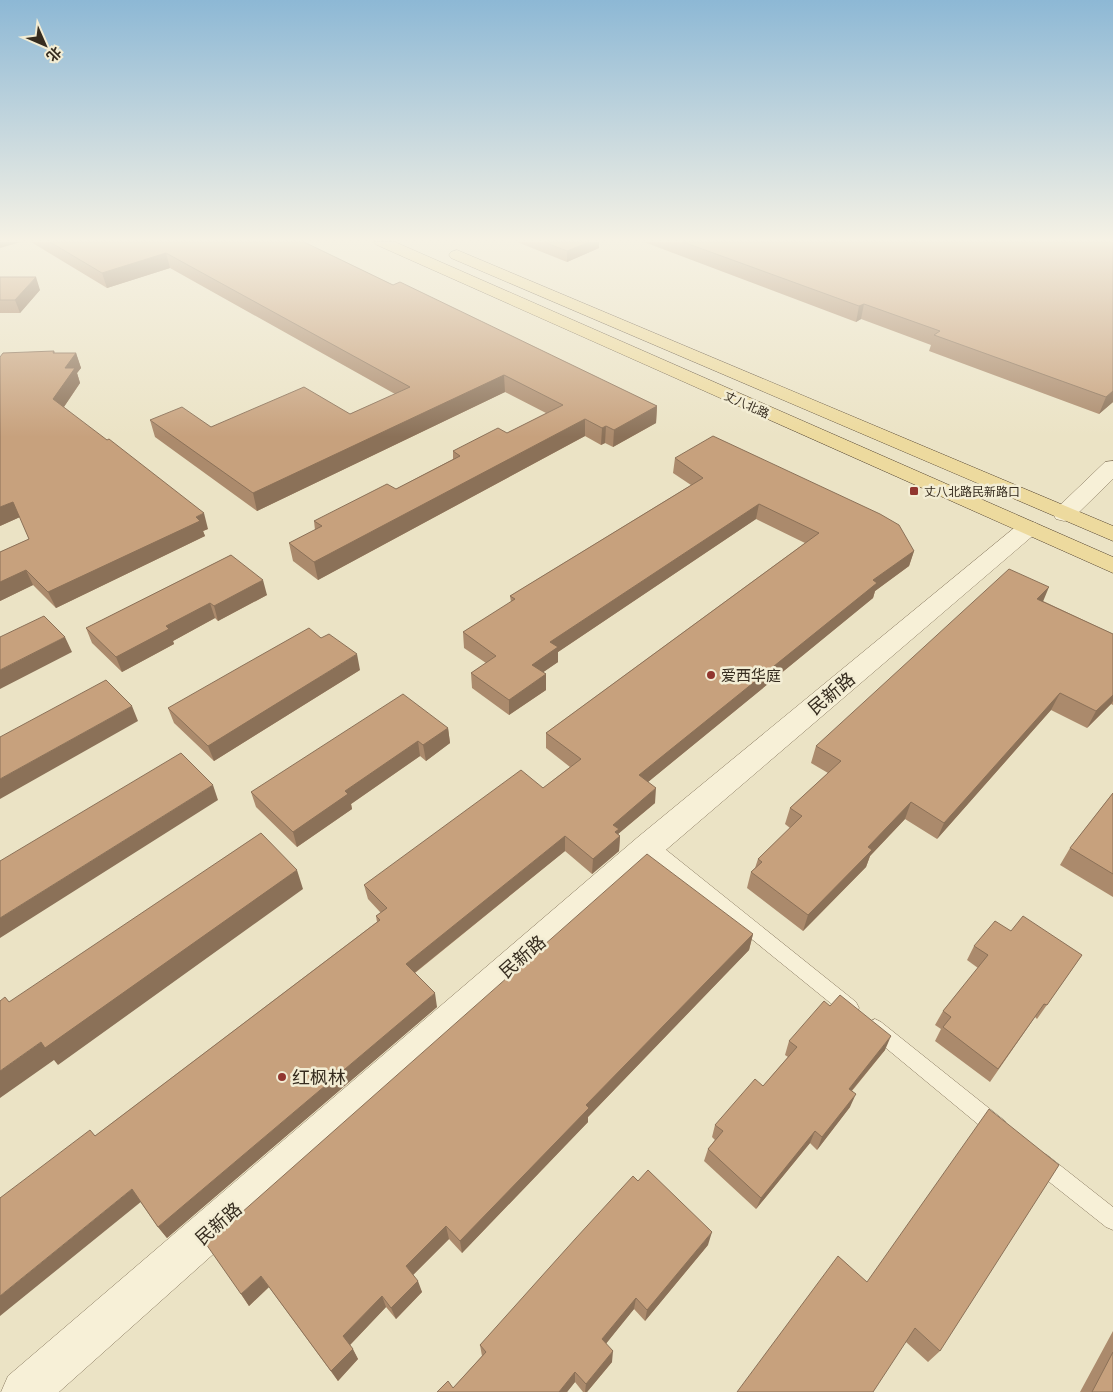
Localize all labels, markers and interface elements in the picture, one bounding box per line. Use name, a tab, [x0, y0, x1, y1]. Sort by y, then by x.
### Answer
north arrow	[20, 20, 70, 70]
text: 北	[43, 43, 66, 66]
street label: 丈八北路	[722, 387, 772, 421]
place label: 丈八北路民新路口	[924, 483, 1020, 499]
marker: 丈八北路民新路口	[908, 485, 920, 497]
place label: 爱西华庭	[721, 665, 781, 685]
street label: 民新路	[803, 666, 859, 720]
marker: 爱西华庭	[705, 669, 717, 681]
street label: 民新路	[494, 929, 550, 983]
place label: 红枫林	[292, 1065, 346, 1089]
marker: 红枫林	[276, 1071, 288, 1083]
street label: 民新路	[190, 1196, 246, 1250]

